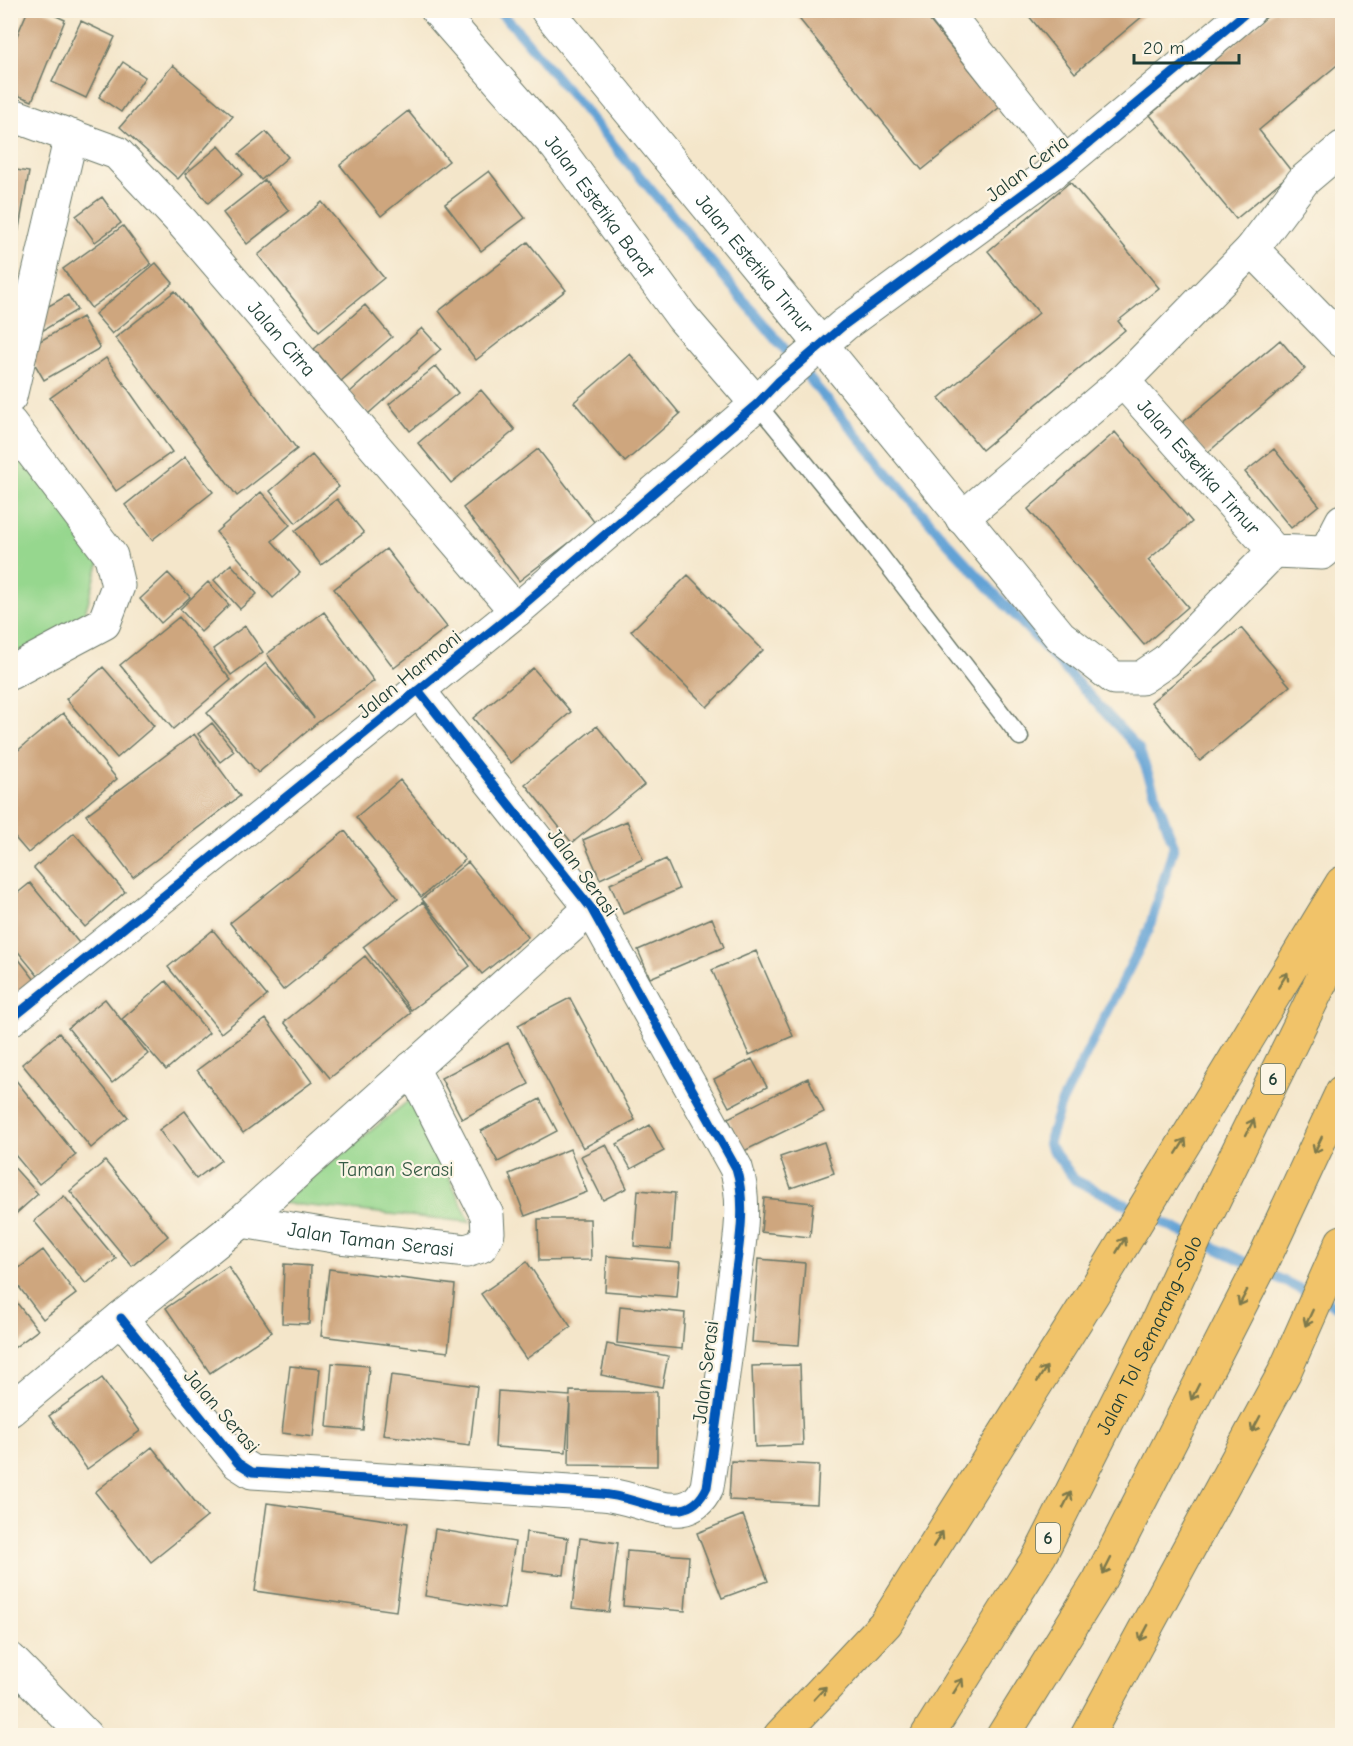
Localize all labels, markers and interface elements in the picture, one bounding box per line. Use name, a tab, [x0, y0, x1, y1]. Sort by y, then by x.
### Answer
scale bar	[1134, 27, 1239, 65]
text: 20 m	[1143, 38, 1184, 59]
street label: Jalan Estetika Barat	[540, 130, 660, 282]
street label: Jalan Ceria	[982, 130, 1073, 207]
street label: Jalan Estetika Timur	[691, 190, 819, 339]
street label: Jalan Citra	[243, 296, 320, 381]
street label: Jalan Estetika Timur	[1132, 394, 1265, 539]
street label: Jalan Harmoni	[353, 625, 466, 723]
street label: Jalan Serasi	[543, 824, 622, 921]
one-way arrow	[1278, 972, 1290, 989]
road number: 6	[1261, 1064, 1285, 1094]
one-way arrow	[1244, 1119, 1256, 1137]
one-way arrow	[1311, 1135, 1323, 1153]
one-way arrow	[1176, 1138, 1188, 1155]
park label: Taman Serasi	[338, 1158, 454, 1181]
street label: Jalan Taman Serasi	[286, 1218, 455, 1261]
street label: Jalan Tol Semarang–Solo	[1092, 1232, 1207, 1439]
one-way arrow	[1116, 1237, 1128, 1254]
one-way arrow	[1237, 1289, 1248, 1307]
one-way arrow	[1303, 1308, 1315, 1326]
street label: Jalan Serasi	[688, 1319, 723, 1425]
street label: Jalan Serasi	[179, 1365, 264, 1458]
one-way arrow	[1037, 1366, 1049, 1383]
one-way arrow	[1189, 1382, 1201, 1400]
one-way arrow	[1250, 1415, 1261, 1433]
one-way arrow	[1062, 1492, 1074, 1510]
road number: 6	[1036, 1523, 1060, 1553]
one-way arrow	[933, 1531, 945, 1548]
one-way arrow	[1101, 1556, 1112, 1574]
one-way arrow	[1138, 1624, 1150, 1641]
one-way arrow	[952, 1678, 964, 1695]
one-way arrow	[813, 1686, 827, 1701]

